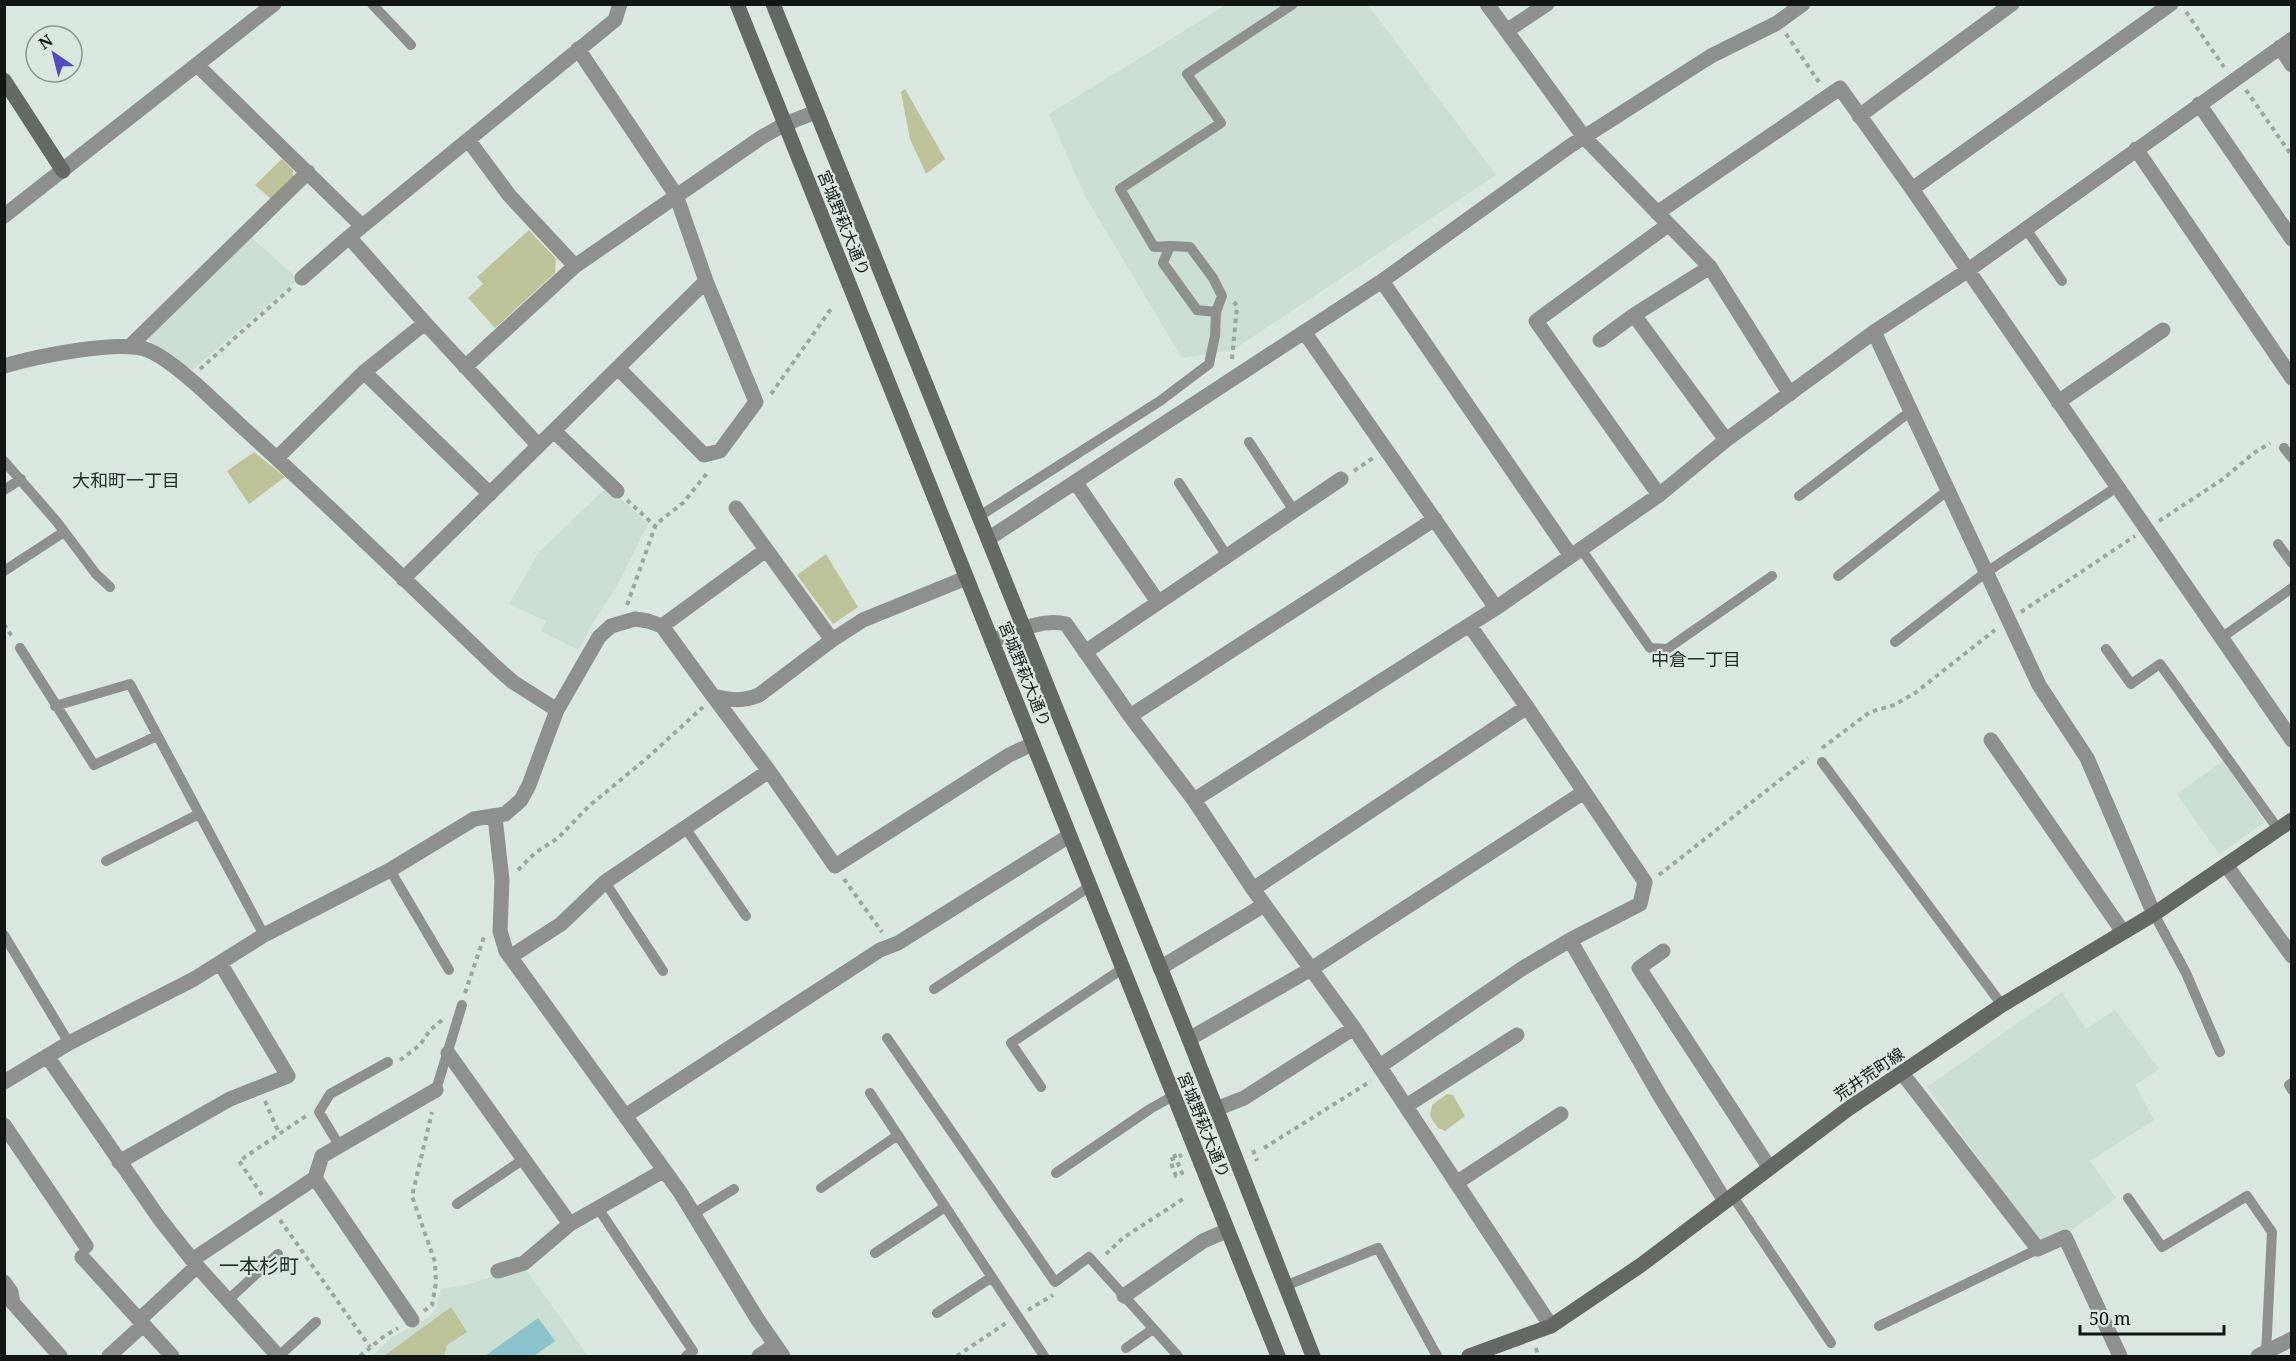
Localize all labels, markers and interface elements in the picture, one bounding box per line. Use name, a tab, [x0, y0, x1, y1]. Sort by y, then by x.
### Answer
north arrow	[24, 24, 84, 84]
text: N	[34, 29, 57, 54]
street label: 宮城野萩大通り	[813, 167, 875, 279]
district label: 大和町一丁目	[72, 468, 180, 492]
street label: 宮城野萩大通り	[994, 618, 1056, 730]
district label: 中倉一丁目	[1651, 647, 1741, 671]
street label: 荒井荒町線	[1830, 1043, 1908, 1105]
street label: 宮城野萩大通り	[1173, 1069, 1235, 1181]
district label: 一本杉町	[219, 1252, 299, 1279]
scale bar	[2080, 1298, 2224, 1336]
text: 50 m	[2089, 1306, 2131, 1330]

